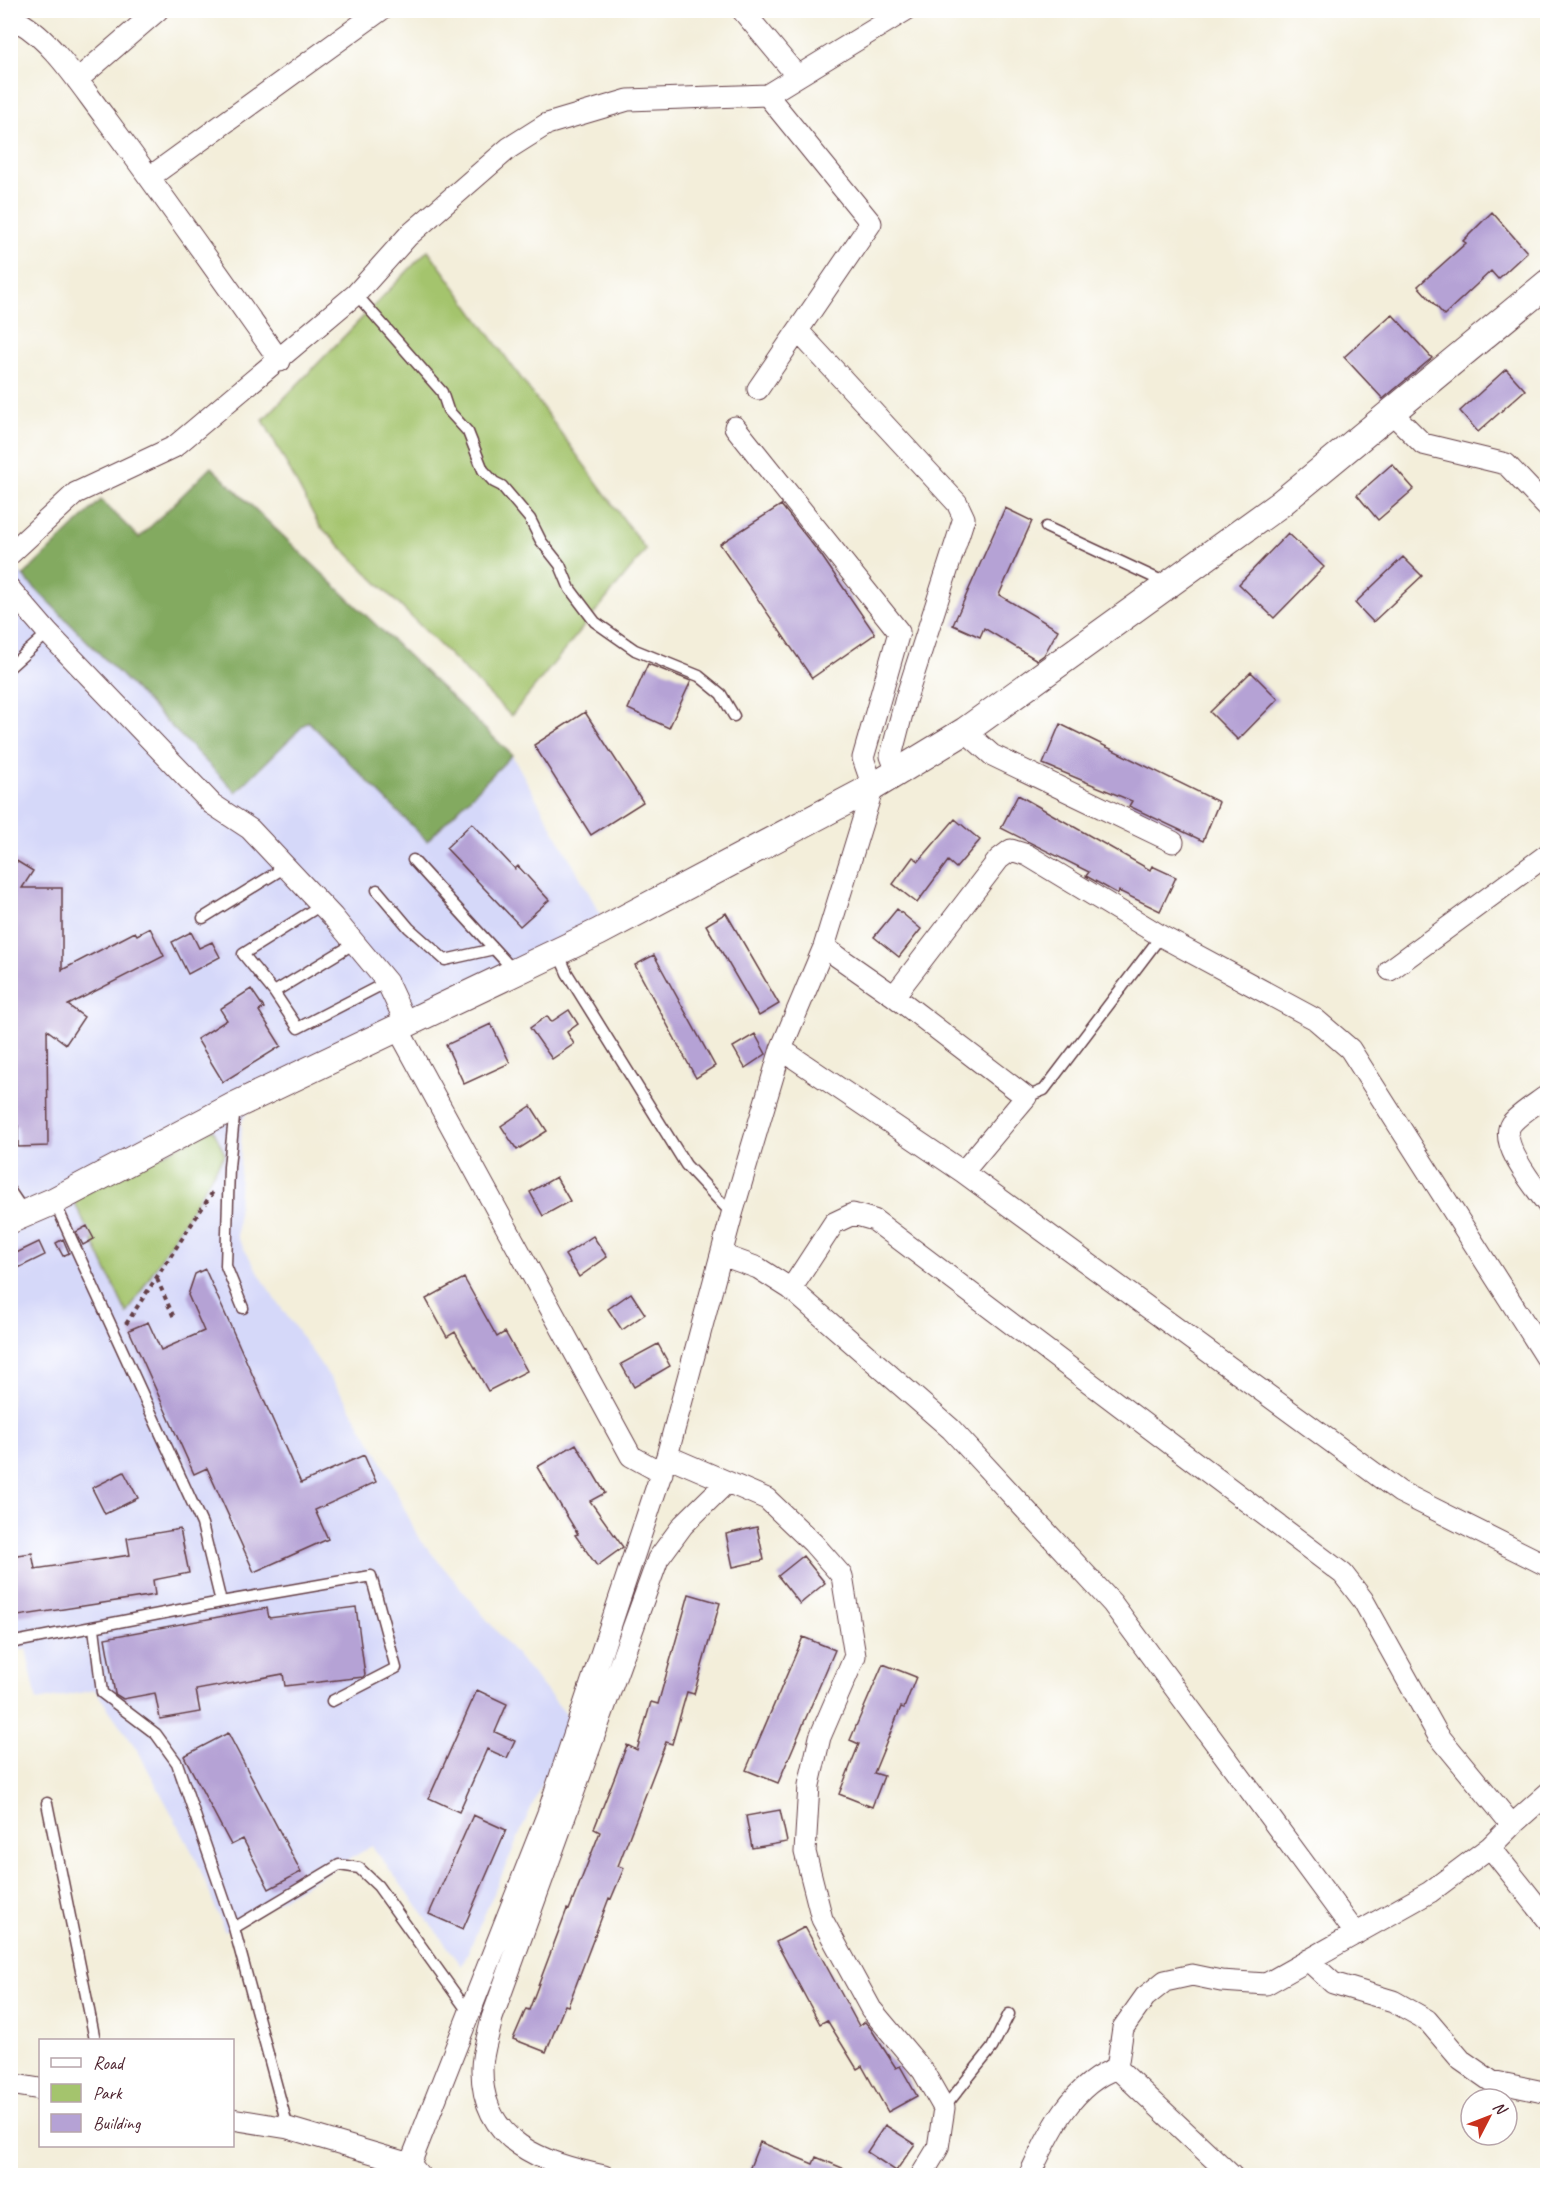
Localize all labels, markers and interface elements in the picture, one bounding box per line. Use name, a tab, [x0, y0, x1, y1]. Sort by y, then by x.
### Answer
legend	[39, 2039, 234, 2147]
text: Road	[93, 2052, 126, 2074]
text: Park	[93, 2082, 123, 2104]
north arrow	[1459, 2087, 1519, 2147]
text: N	[1489, 2097, 1512, 2120]
text: Building	[93, 2112, 142, 2134]

